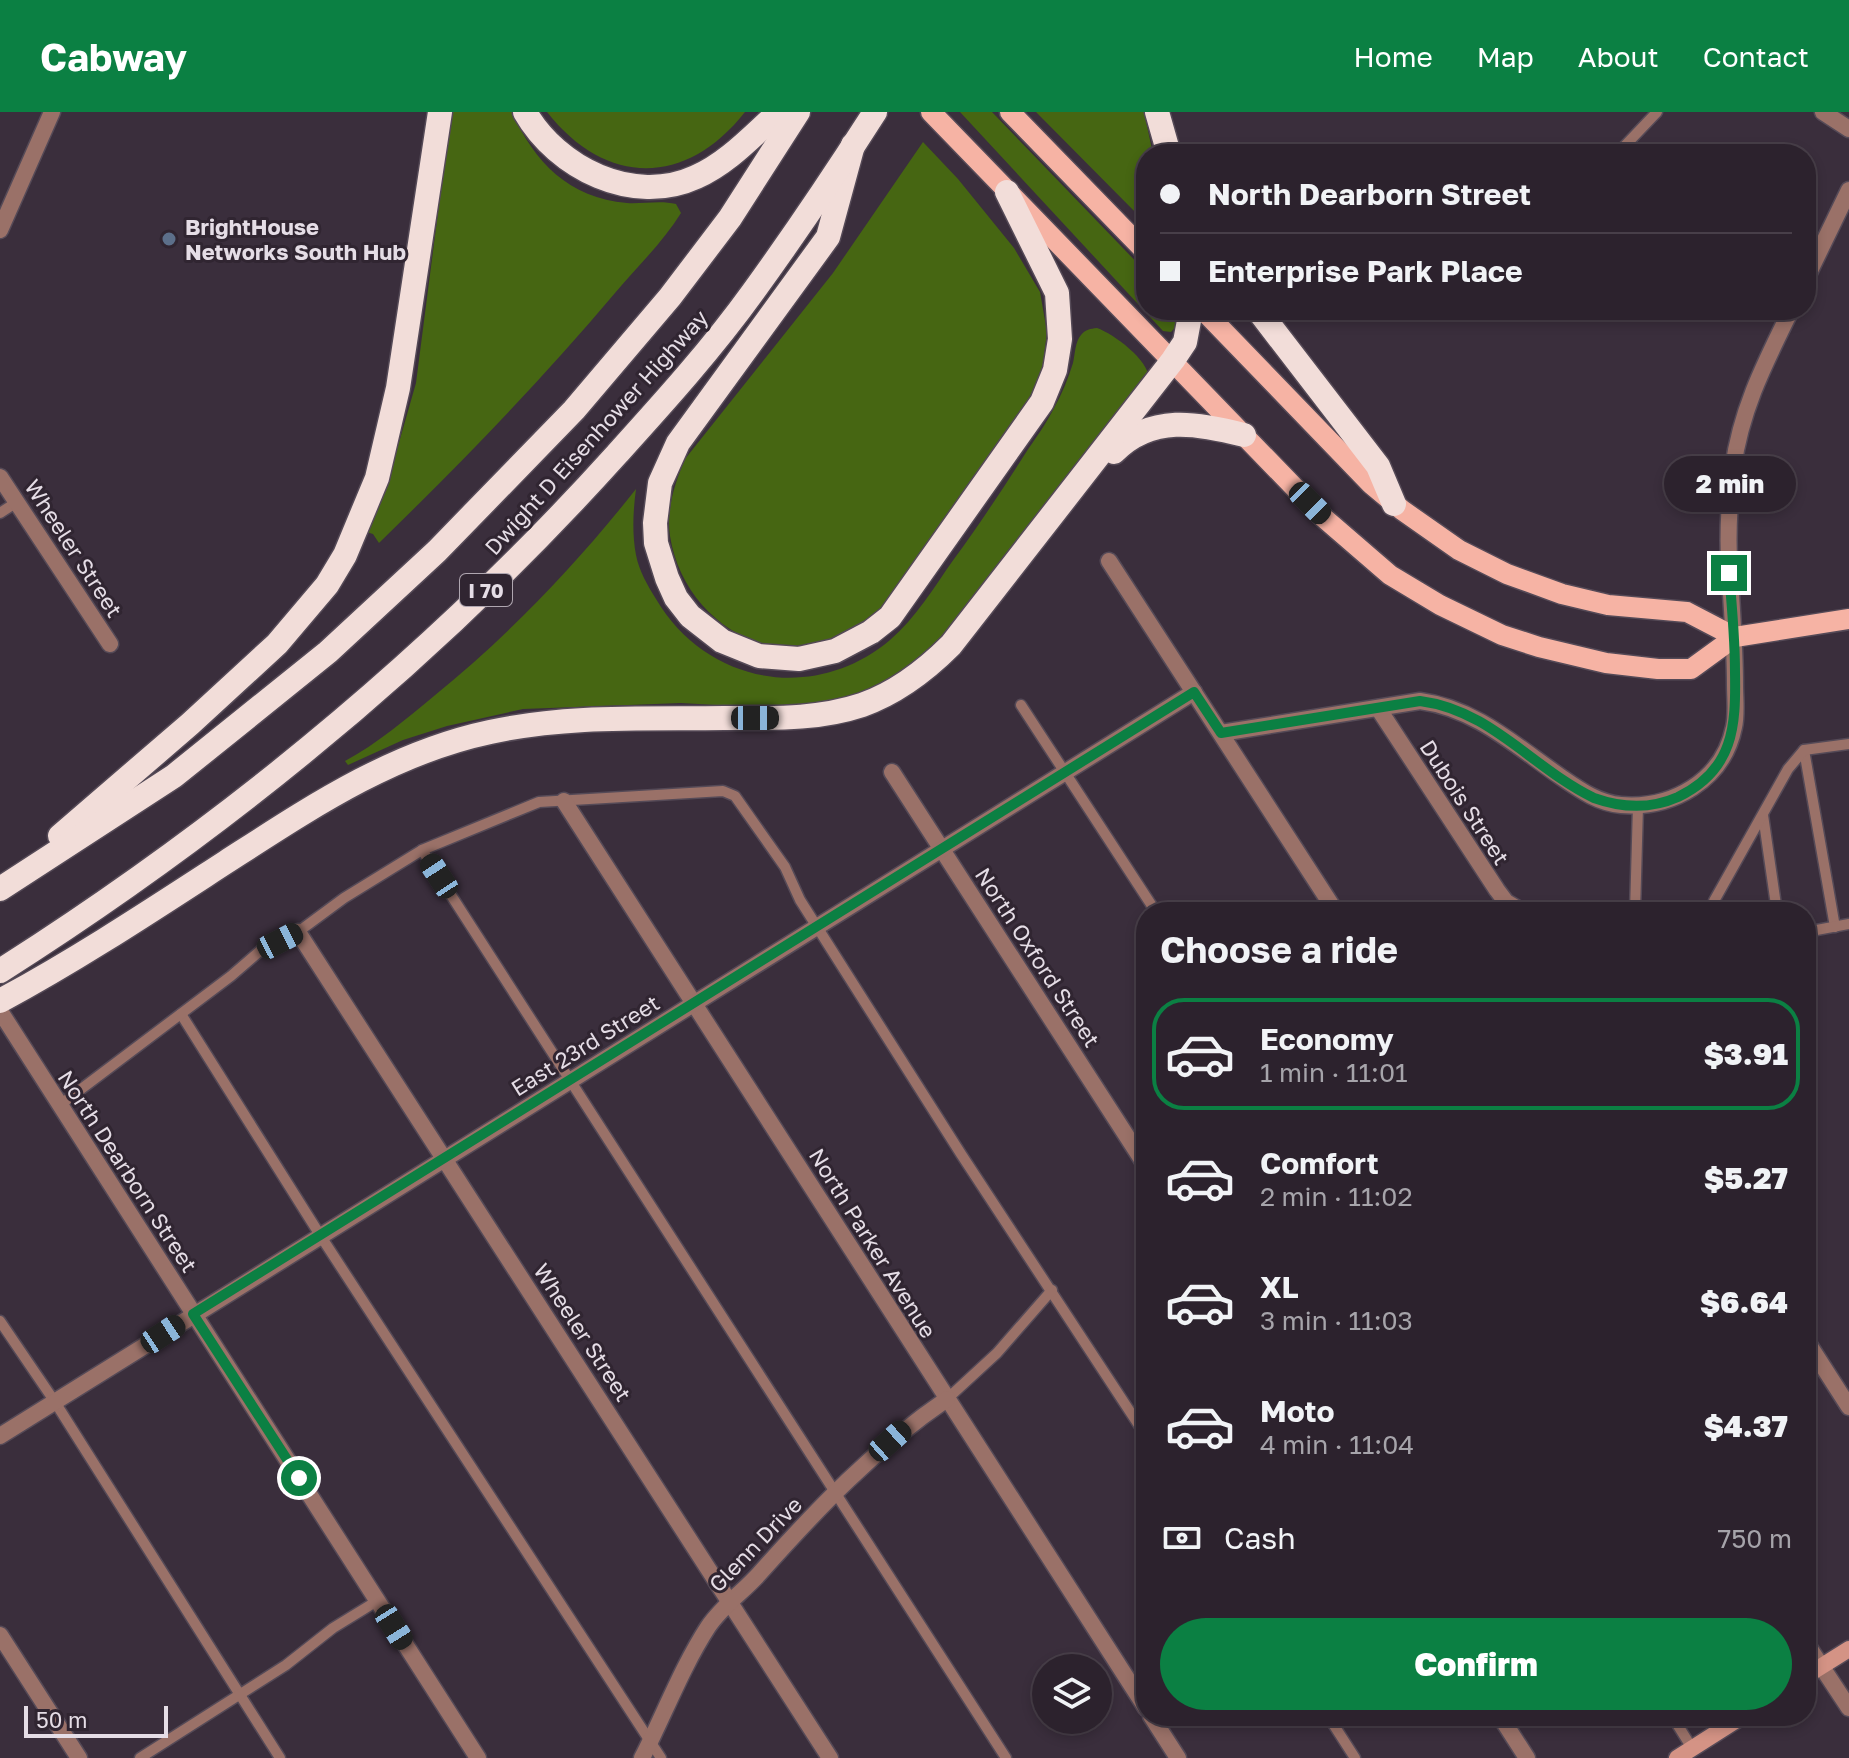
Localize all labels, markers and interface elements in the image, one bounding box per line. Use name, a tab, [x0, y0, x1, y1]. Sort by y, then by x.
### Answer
text: Cabway	[40, 34, 187, 79]
text: Home	[1354, 40, 1433, 73]
text: Map	[1477, 40, 1534, 73]
text: About	[1578, 40, 1659, 73]
text: Contact	[1703, 40, 1809, 73]
text: North Dearborn Street	[1208, 176, 1531, 212]
place label: BrightHouse Networks South Hub	[185, 213, 406, 265]
marker: BrightHouse Networks South Hub	[160, 230, 178, 248]
text: Enterprise Park Place	[1208, 253, 1523, 289]
street label: Dwight D Eisenhower Highway	[479, 304, 713, 560]
callout: 2 min	[1663, 457, 1795, 513]
text: 2 min	[1696, 468, 1764, 499]
street label: Wheeler Street	[19, 474, 129, 622]
car	[1285, 478, 1335, 528]
route end	[1711, 555, 1747, 591]
road number: I 70	[460, 574, 512, 606]
car	[731, 706, 779, 730]
street label: Dubois Street	[1415, 734, 1515, 870]
car	[416, 849, 462, 903]
street label: North Oxford Street	[970, 862, 1106, 1052]
car	[253, 919, 307, 963]
text: Choose a ride	[1160, 928, 1398, 971]
street label: East 23rd Street	[506, 989, 664, 1101]
icon: car	[1164, 1018, 1236, 1090]
text: Economy	[1260, 1021, 1394, 1057]
text: $3.91	[1704, 1036, 1788, 1072]
text: 1 min · 11:01	[1260, 1057, 1408, 1088]
street label: North Dearborn Street	[53, 1065, 203, 1277]
icon: car	[1164, 1142, 1236, 1214]
street label: North Parker Avenue	[804, 1143, 942, 1343]
text: Comfort	[1260, 1145, 1379, 1181]
text: $5.27	[1704, 1160, 1788, 1196]
text: 2 min · 11:02	[1260, 1181, 1413, 1212]
street label: Wheeler Street	[528, 1258, 638, 1406]
icon: car	[1164, 1266, 1236, 1338]
text: XL	[1260, 1269, 1299, 1305]
text: $6.64	[1700, 1284, 1788, 1320]
text: 3 min · 11:03	[1260, 1305, 1413, 1336]
car	[136, 1311, 190, 1357]
icon: car	[1164, 1390, 1236, 1462]
text: Moto	[1260, 1393, 1335, 1429]
text: $4.37	[1704, 1408, 1788, 1444]
car	[864, 1416, 916, 1466]
text: 4 min · 11:04	[1260, 1429, 1414, 1460]
route start	[281, 1460, 317, 1496]
street label: Glenn Drive	[703, 1491, 807, 1597]
icon: cash	[1160, 1516, 1204, 1560]
text: Cash	[1224, 1520, 1296, 1556]
text: 750 m	[1718, 1523, 1792, 1554]
car	[371, 1600, 417, 1654]
button: Confirm	[1160, 1618, 1792, 1710]
map controls	[1032, 1654, 1112, 1734]
button: layers	[1032, 1654, 1112, 1734]
scale bar	[24, 1702, 168, 1738]
text: 50 m	[36, 1706, 87, 1733]

